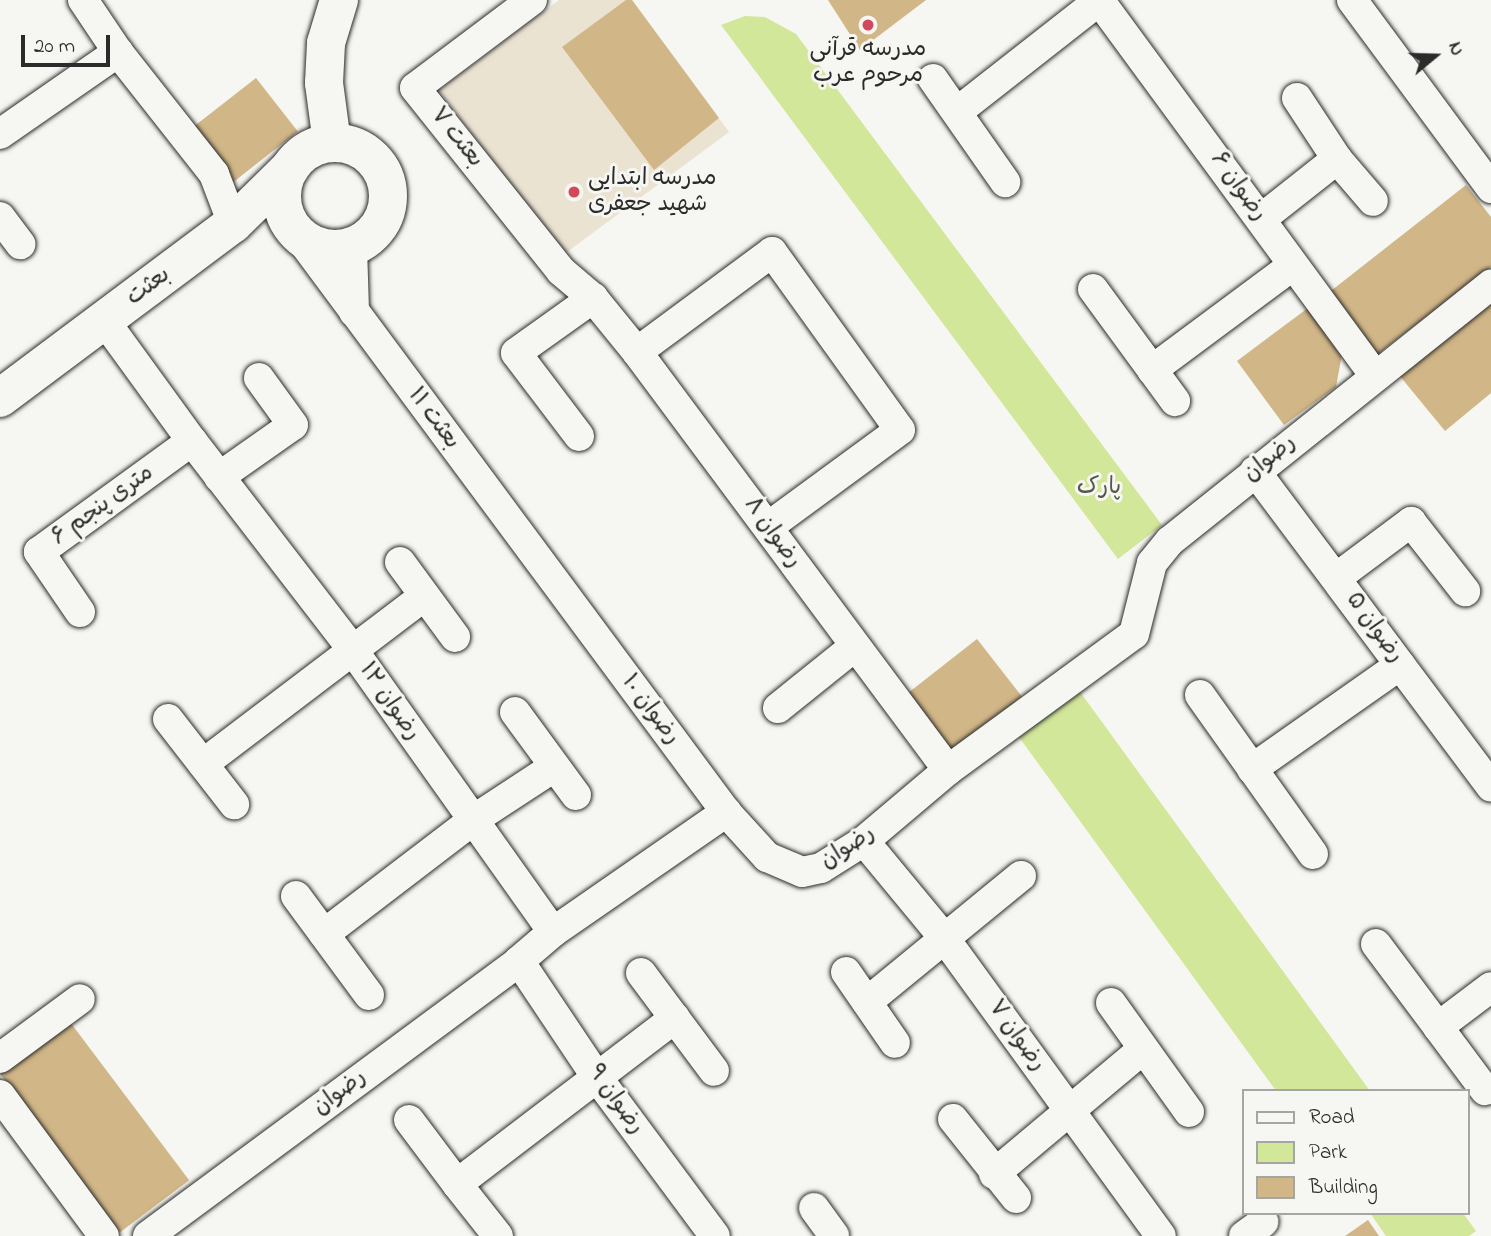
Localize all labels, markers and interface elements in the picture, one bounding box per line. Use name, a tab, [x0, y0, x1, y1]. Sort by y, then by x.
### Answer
marker: مدرسه قرآنی مرحوم عرب	[860, 17, 876, 33]
scale bar	[24, 21, 114, 65]
north arrow	[1400, 21, 1470, 91]
text: 20 m	[34, 32, 75, 62]
place label: مدرسه قرآنی مرحوم عرب	[810, 36, 926, 90]
text: N	[1440, 39, 1470, 59]
street label: بعثت ۷	[423, 102, 489, 174]
street label: رضوان ۶	[1204, 147, 1272, 227]
place label: مدرسه ابتدایی شهید جعفری	[588, 165, 717, 219]
marker: مدرسه ابتدایی شهید جعفری	[566, 184, 582, 200]
street label: بعثت	[122, 262, 176, 312]
street label: بعثت ۱۱	[401, 383, 465, 455]
street label: رضوان	[1238, 430, 1302, 488]
street label: ۶ متری پنجم	[47, 460, 159, 552]
park label: پارک	[1077, 474, 1121, 502]
street label: رضوان ۸	[737, 492, 807, 574]
street label: رضوان ۵	[1339, 587, 1409, 669]
street label: رضوان ۱۲	[352, 658, 426, 746]
street label: رضوان ۱۰	[615, 669, 685, 751]
street label: رضوان	[816, 820, 880, 876]
street label: رضوان ۷	[981, 995, 1051, 1077]
street label: رضوان ۹	[581, 1060, 649, 1140]
street label: رضوان	[308, 1064, 372, 1122]
legend	[1242, 1089, 1470, 1215]
text: Road	[1309, 1103, 1355, 1133]
text: Park	[1309, 1138, 1347, 1168]
text: Building	[1309, 1173, 1378, 1203]

